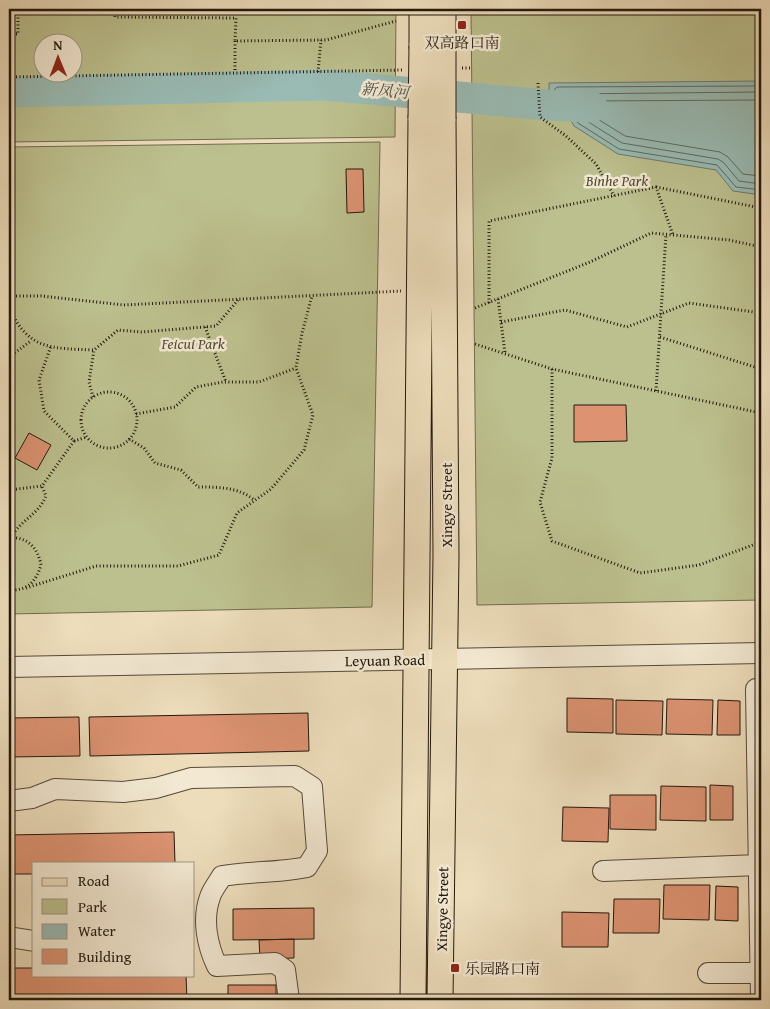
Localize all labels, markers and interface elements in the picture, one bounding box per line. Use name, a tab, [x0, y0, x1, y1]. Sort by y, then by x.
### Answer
marker: 双高路口南	[456, 19, 468, 31]
north arrow	[32, 32, 82, 82]
place label: 双高路口南	[424, 32, 500, 53]
text: N	[53, 35, 63, 55]
water label: 新凤河	[360, 76, 413, 104]
park label: Binhe Park	[585, 170, 648, 191]
park label: Feicui Park	[160, 333, 225, 354]
street label: Xingye Street	[436, 462, 457, 547]
street label: Leyuan Road	[345, 649, 425, 671]
legend	[32, 862, 195, 976]
street label: Xingye Street	[431, 866, 453, 952]
text: Road	[78, 870, 109, 891]
text: Park	[78, 896, 107, 917]
text: Water	[78, 920, 116, 941]
text: Building	[78, 946, 132, 967]
place label: 乐园路口南	[465, 958, 540, 979]
marker: 乐园路口南	[449, 962, 461, 974]

